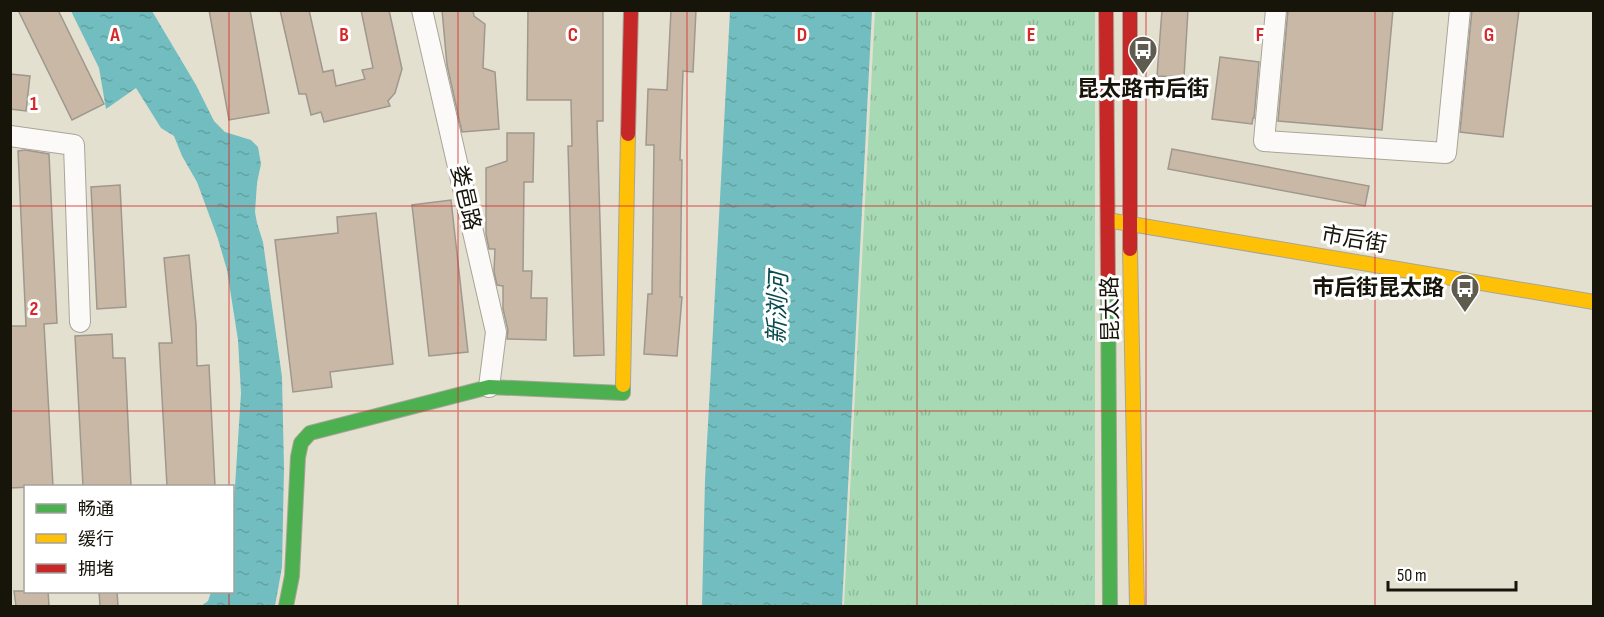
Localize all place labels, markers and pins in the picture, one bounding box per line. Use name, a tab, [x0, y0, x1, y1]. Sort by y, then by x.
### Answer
bus stop icon: 昆太路市后街	[1127, 34, 1159, 76]
place label: 昆太路市后街	[1077, 76, 1209, 103]
bus stop icon: 市后街昆太路	[1449, 272, 1481, 314]
place label: 市后街昆太路	[1312, 275, 1444, 302]

